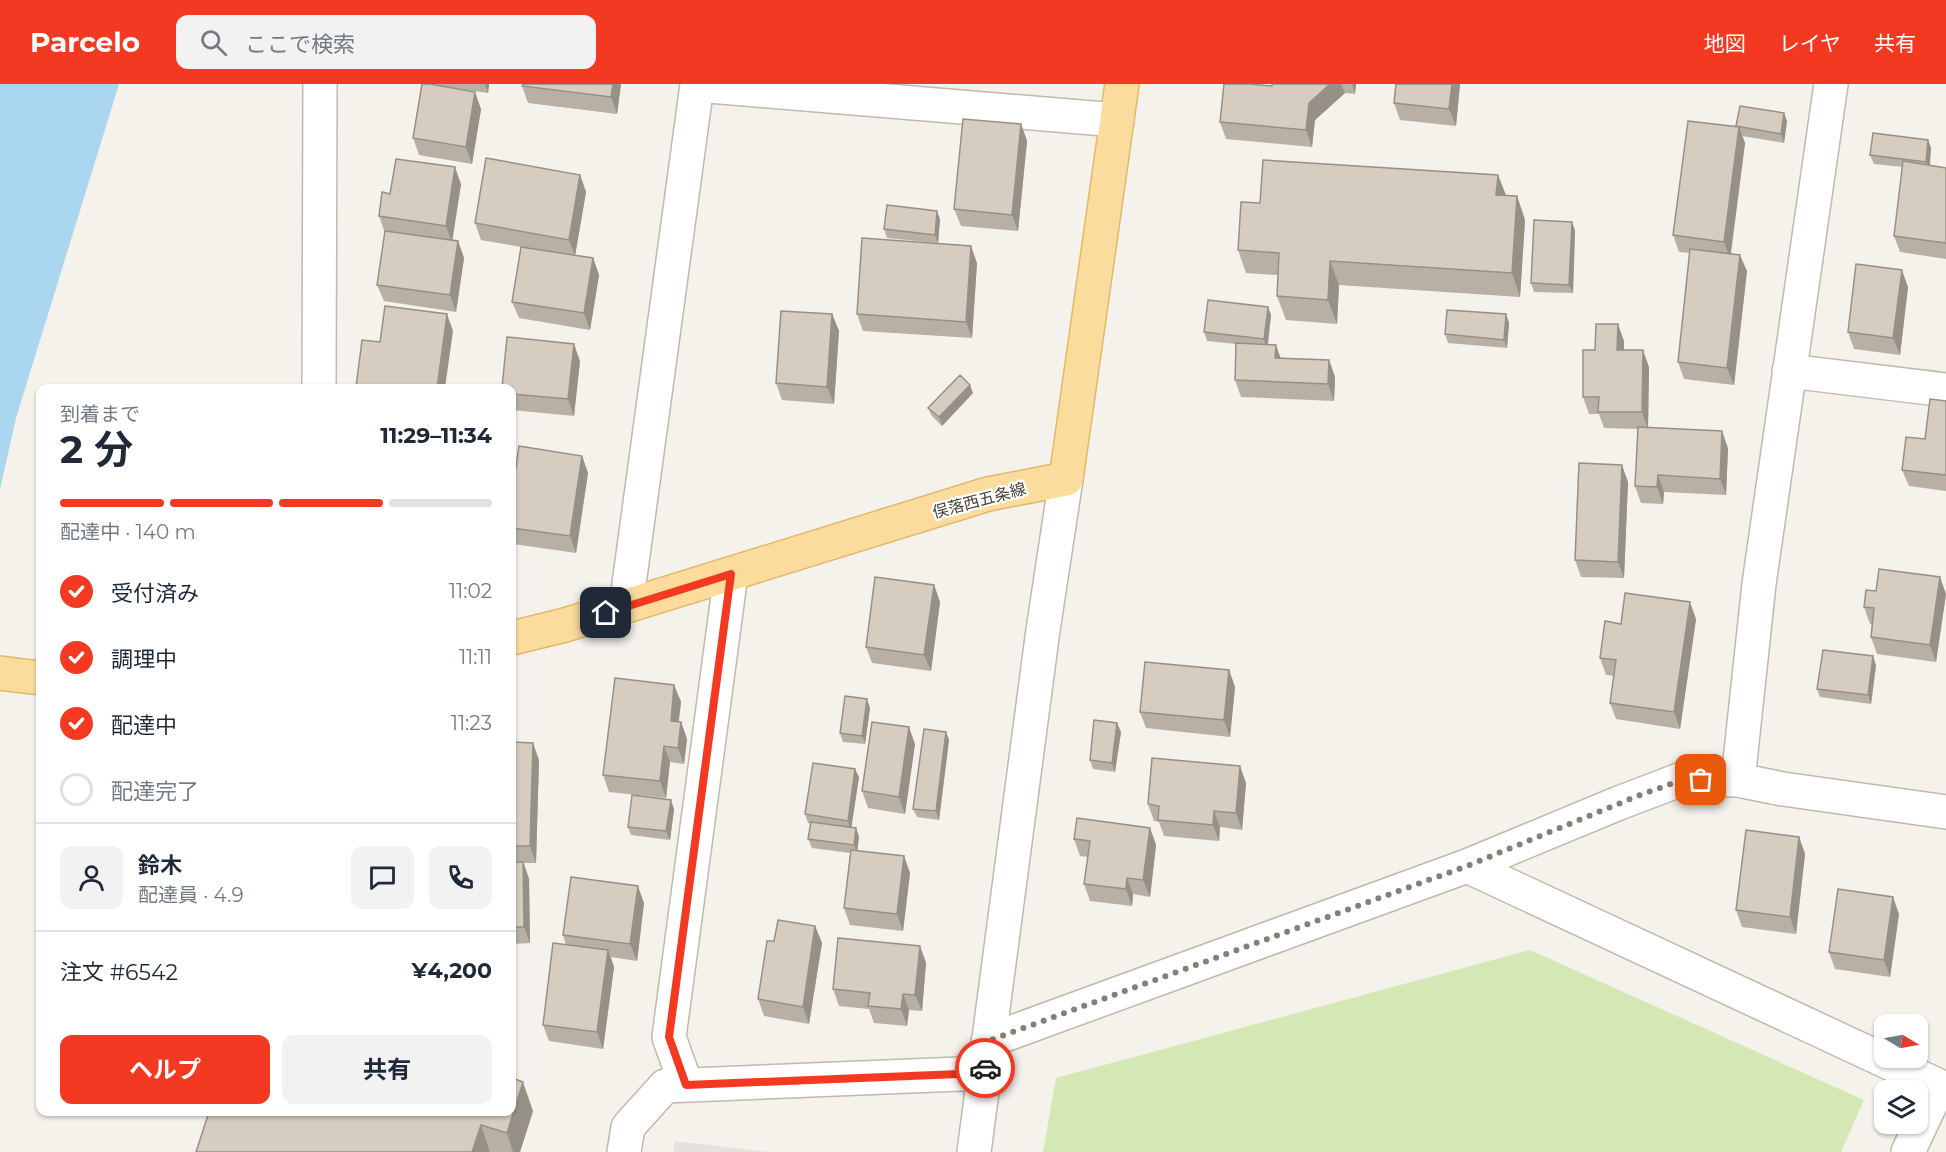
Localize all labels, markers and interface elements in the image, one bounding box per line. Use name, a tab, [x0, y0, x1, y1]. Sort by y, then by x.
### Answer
search box	[176, 15, 596, 69]
text: Parcelo	[30, 25, 140, 59]
icon: search	[197, 26, 230, 59]
text: ここで検索	[245, 31, 355, 58]
text: 地図	[1704, 31, 1746, 56]
text: レイヤ	[1779, 31, 1841, 56]
text: 共有	[1874, 31, 1916, 56]
text: 到着まで	[60, 402, 140, 426]
text: 11:29–11:34	[380, 422, 492, 449]
text: 2 分	[60, 425, 133, 473]
street label: 俣落西五条線	[930, 479, 1028, 522]
text: 配達中 · 140 m	[60, 520, 196, 544]
icon: check	[60, 575, 93, 608]
text: 11:02	[449, 579, 492, 603]
text: 受付済み	[111, 580, 199, 607]
pin	[580, 587, 631, 638]
icon: home	[589, 596, 622, 629]
icon: check	[60, 641, 93, 674]
text: 11:11	[459, 645, 492, 669]
text: 調理中	[111, 646, 177, 673]
icon: check	[60, 707, 93, 740]
text: 11:23	[451, 711, 492, 735]
text: 配達中	[111, 712, 177, 739]
pin	[1675, 754, 1726, 805]
icon: bag	[1684, 763, 1717, 796]
text: 配達完了	[111, 778, 199, 805]
button: person	[60, 846, 123, 909]
button: chat	[351, 846, 414, 909]
button: phone	[429, 846, 492, 909]
text: 鈴木	[138, 852, 182, 879]
text: 配達員 · 4.9	[138, 883, 244, 907]
text: ¥4,200	[412, 957, 492, 984]
text: 注文 #6542	[60, 959, 178, 986]
north arrow	[1874, 1014, 1928, 1068]
map controls	[1874, 1014, 1928, 1134]
button: ヘルプ	[60, 1035, 270, 1104]
button: 共有	[282, 1035, 492, 1104]
courier	[955, 1038, 1015, 1098]
icon: car	[969, 1052, 1002, 1085]
button: layers	[1874, 1080, 1928, 1134]

